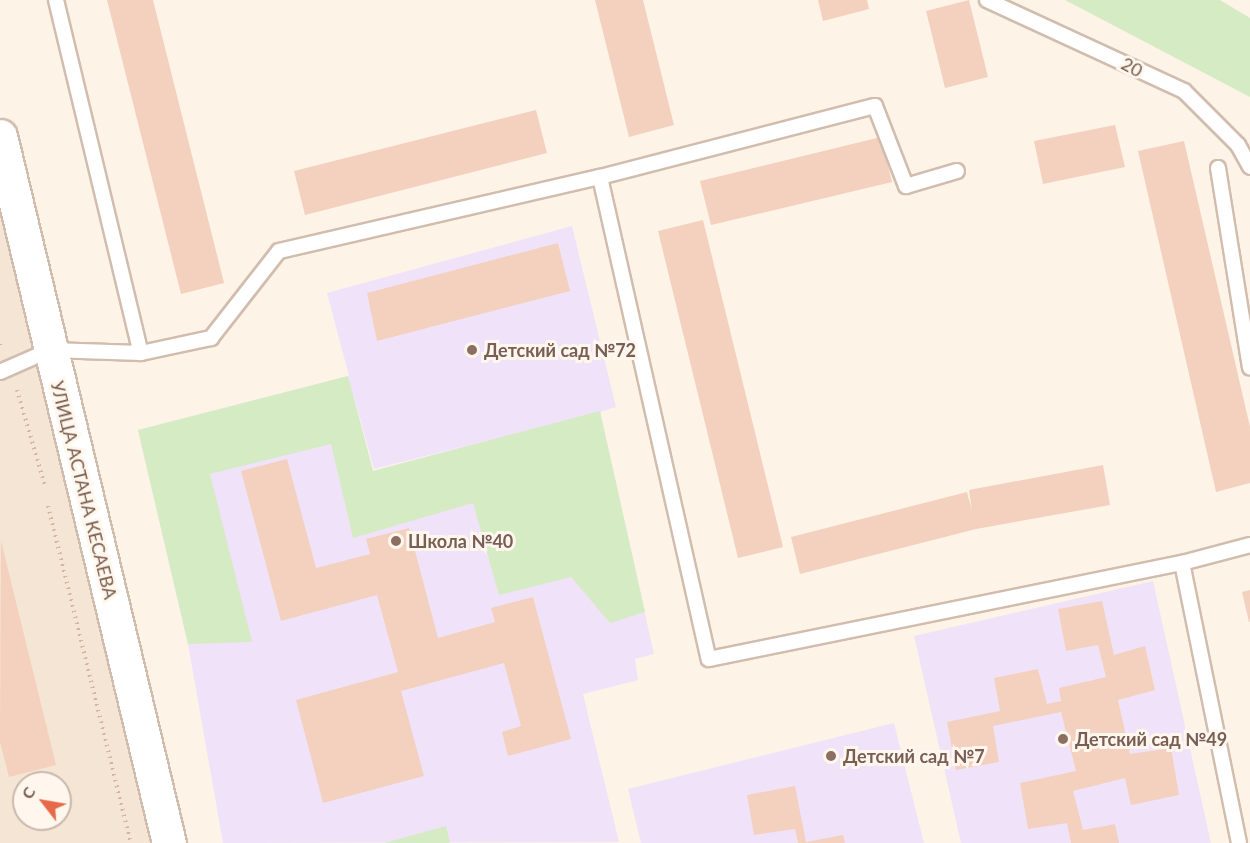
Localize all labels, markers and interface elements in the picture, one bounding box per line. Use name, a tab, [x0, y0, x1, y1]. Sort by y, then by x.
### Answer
street label: 20	[1118, 53, 1146, 81]
place label: Детский сад №72	[484, 339, 636, 361]
marker: Детский сад №72	[465, 343, 479, 357]
street label: УЛИЦА АСТАНА КЕСАЕВА	[46, 379, 122, 601]
place label: Школа №40	[408, 530, 513, 552]
marker: Школа №40	[389, 534, 403, 548]
place label: Детский сад №49	[1075, 728, 1227, 750]
marker: Детский сад №49	[1056, 732, 1070, 746]
place label: Детский сад №7	[843, 745, 985, 767]
marker: Детский сад №7	[824, 749, 838, 763]
north arrow	[12, 771, 72, 831]
text: С	[17, 783, 39, 802]

